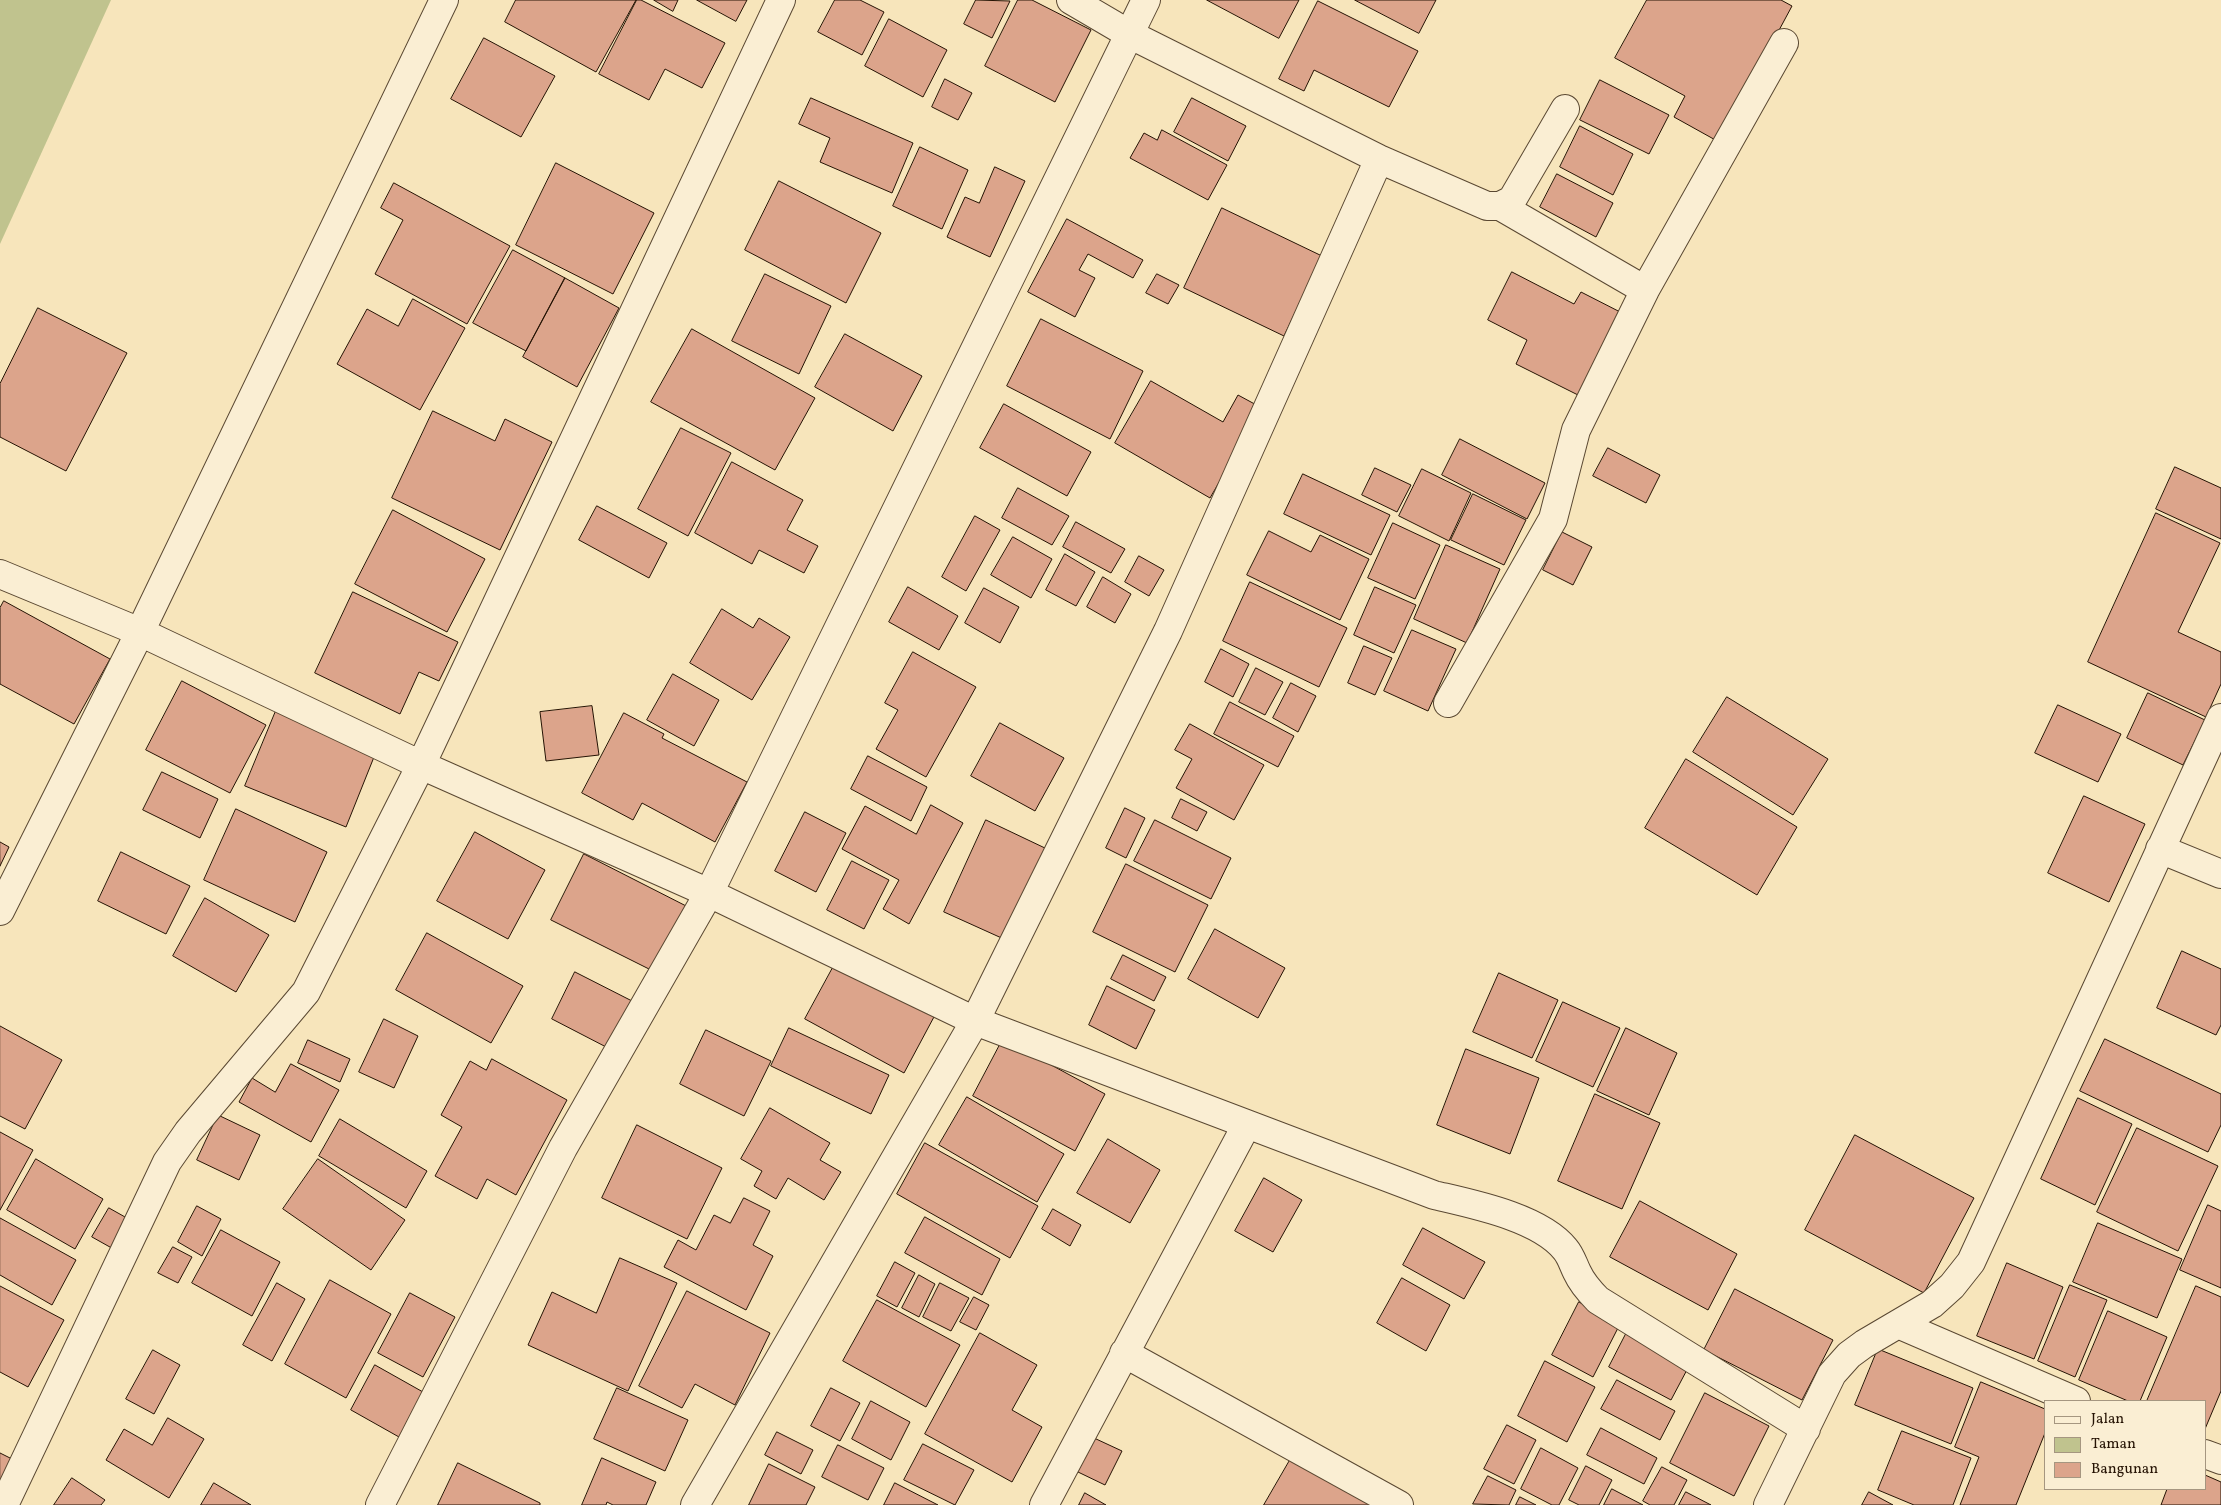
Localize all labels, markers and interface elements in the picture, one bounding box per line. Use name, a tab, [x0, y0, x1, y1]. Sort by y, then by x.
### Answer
legend	[2044, 1400, 2206, 1490]
text: Jalan	[2091, 1409, 2124, 1430]
text: Taman	[2091, 1434, 2136, 1455]
text: Bangunan	[2091, 1459, 2158, 1480]

